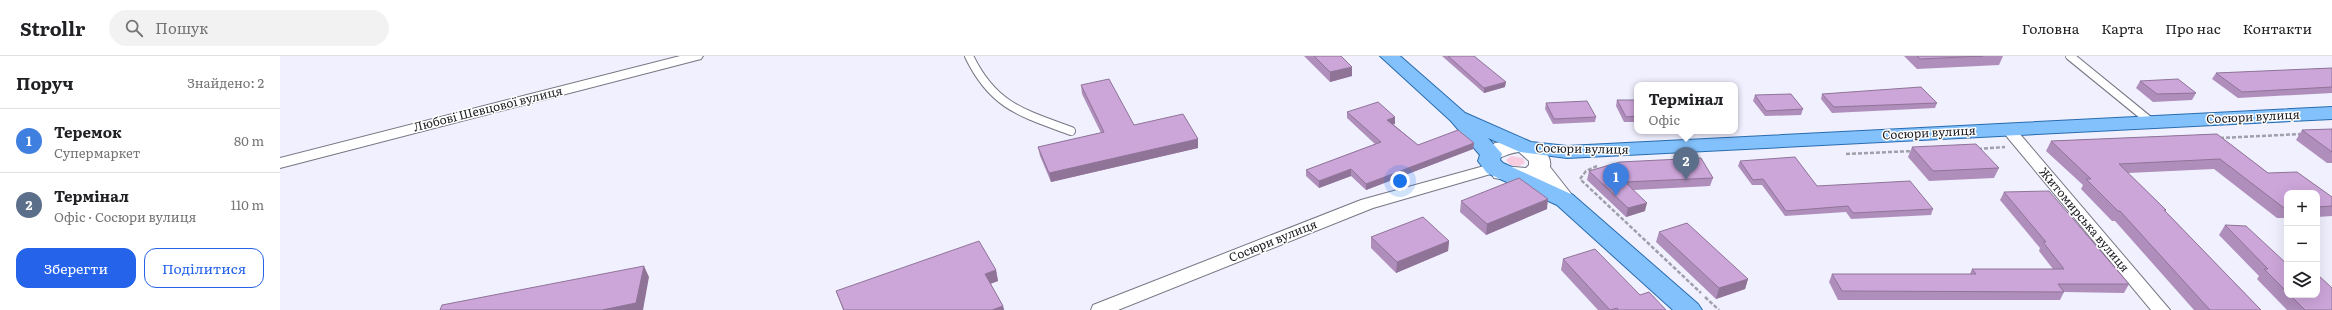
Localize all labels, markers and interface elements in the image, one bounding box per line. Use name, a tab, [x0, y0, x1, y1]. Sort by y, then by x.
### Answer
search box	[109, 10, 389, 46]
text: Strollr	[20, 14, 85, 42]
text: Пошук	[155, 16, 208, 39]
icon: search	[123, 17, 145, 39]
text: Головна	[2022, 18, 2079, 38]
text: Карта	[2101, 18, 2143, 38]
text: Про нас	[2165, 18, 2221, 38]
text: Контакти	[2243, 18, 2312, 38]
text: Поруч	[16, 70, 73, 95]
text: Знайдено: 2	[187, 73, 264, 92]
street label: Любові Шевцової вулиця	[411, 81, 564, 135]
popup	[1634, 82, 1738, 134]
text: Термінал	[1649, 87, 1723, 110]
street label: Сосюри вулиця	[2206, 105, 2300, 127]
text: Офіс	[1649, 110, 1680, 129]
text: Теремок	[54, 120, 122, 143]
street label: Сосюри вулиця	[1882, 121, 1976, 143]
text: 1	[26, 131, 32, 150]
text: 80 m	[234, 131, 264, 150]
street label: Сосюри вулиця	[1535, 138, 1629, 158]
text: Супермаркет	[54, 143, 140, 162]
pin: 2	[1673, 147, 1699, 180]
pin: 1	[1603, 163, 1629, 196]
street label: Житомирська вулиця	[2035, 163, 2134, 276]
your location	[1390, 171, 1410, 191]
text: Термінал	[54, 184, 129, 207]
map controls	[2284, 190, 2320, 298]
button: +	[2284, 190, 2320, 226]
text: 2	[26, 195, 32, 214]
text: 110 m	[231, 195, 264, 214]
text: Офіс · Сосюри вулиця	[54, 207, 196, 226]
street label: Сосюри вулиця	[1226, 214, 1319, 266]
button: −	[2284, 226, 2320, 262]
button: Зберегти	[16, 248, 136, 288]
button: Поділитися	[144, 248, 264, 288]
button: layers	[2284, 262, 2320, 298]

